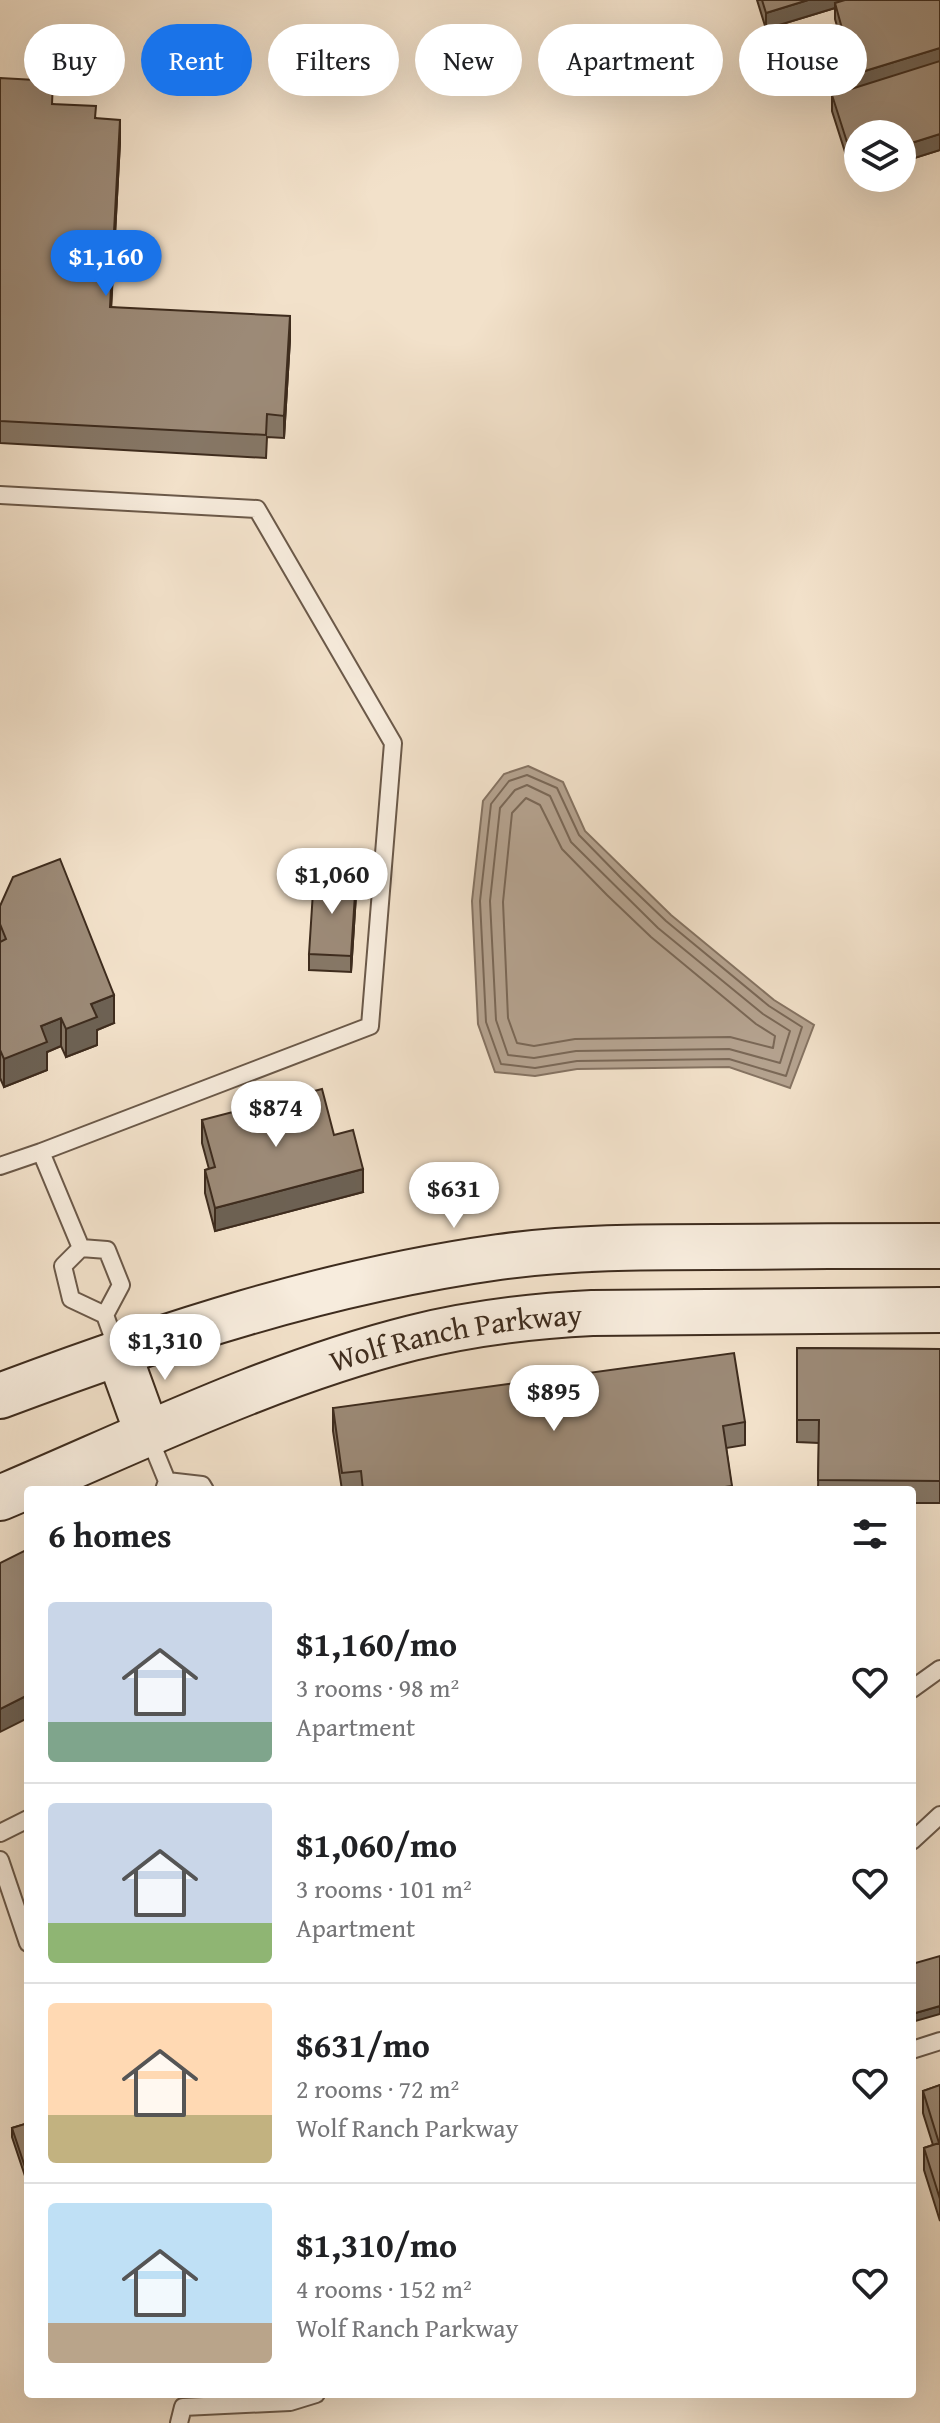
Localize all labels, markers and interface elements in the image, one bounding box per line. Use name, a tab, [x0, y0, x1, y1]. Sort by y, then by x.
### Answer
chip: Buy	[24, 24, 125, 96]
chip: Rent	[141, 24, 252, 96]
chip: Filters	[268, 24, 399, 96]
chip: New	[415, 24, 522, 96]
chip: Apartment	[538, 24, 723, 96]
chip: House	[739, 24, 867, 96]
map controls	[844, 120, 916, 192]
button: layers	[844, 120, 916, 192]
pin: $1,160	[41, 230, 171, 298]
text: $1,160	[69, 236, 143, 275]
pin: $1,060	[267, 848, 397, 916]
text: $1,060	[295, 854, 369, 893]
pin: $874	[229, 1081, 323, 1149]
text: $874	[249, 1087, 303, 1126]
pin: $631	[407, 1162, 501, 1230]
text: $631	[427, 1168, 481, 1207]
street label: Wolf Ranch Parkway	[324, 1292, 583, 1383]
pin: $1,310	[100, 1314, 230, 1382]
text: $1,310	[128, 1320, 202, 1359]
pin: $895	[507, 1365, 601, 1433]
text: $895	[527, 1371, 581, 1410]
text: 6 homes	[48, 1510, 172, 1559]
icon: filters	[848, 1512, 892, 1556]
text: $1,160/mo	[296, 1619, 457, 1668]
icon: home	[112, 1634, 208, 1730]
icon: heart	[848, 1660, 892, 1704]
text: 3 rooms · 98 m²	[296, 1668, 459, 1707]
text: Apartment	[296, 1707, 415, 1746]
text: $1,060/mo	[296, 1820, 457, 1869]
icon: home	[112, 1835, 208, 1931]
icon: heart	[848, 1861, 892, 1905]
text: 3 rooms · 101 m²	[296, 1869, 472, 1908]
text: Apartment	[296, 1908, 415, 1947]
text: $631/mo	[296, 2020, 430, 2069]
icon: home	[112, 2035, 208, 2131]
icon: heart	[848, 2061, 892, 2105]
text: 2 rooms · 72 m²	[296, 2069, 459, 2108]
text: Wolf Ranch Parkway	[296, 2108, 519, 2147]
text: $1,310/mo	[296, 2220, 457, 2269]
icon: home	[112, 2235, 208, 2331]
icon: heart	[848, 2261, 892, 2305]
text: 4 rooms · 152 m²	[296, 2269, 472, 2308]
text: Wolf Ranch Parkway	[296, 2308, 519, 2347]

